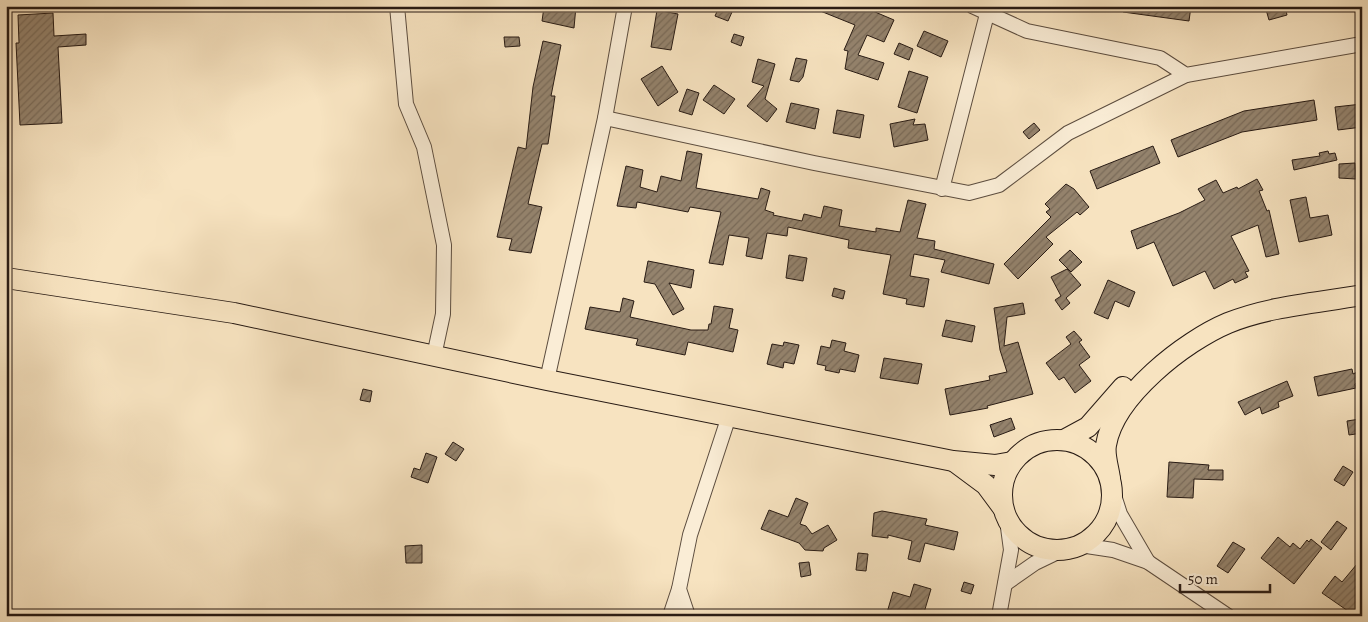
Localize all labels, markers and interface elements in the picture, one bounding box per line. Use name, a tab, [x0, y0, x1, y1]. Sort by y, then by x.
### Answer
scale bar	[1180, 562, 1270, 594]
text: 50 m	[1188, 569, 1218, 589]

